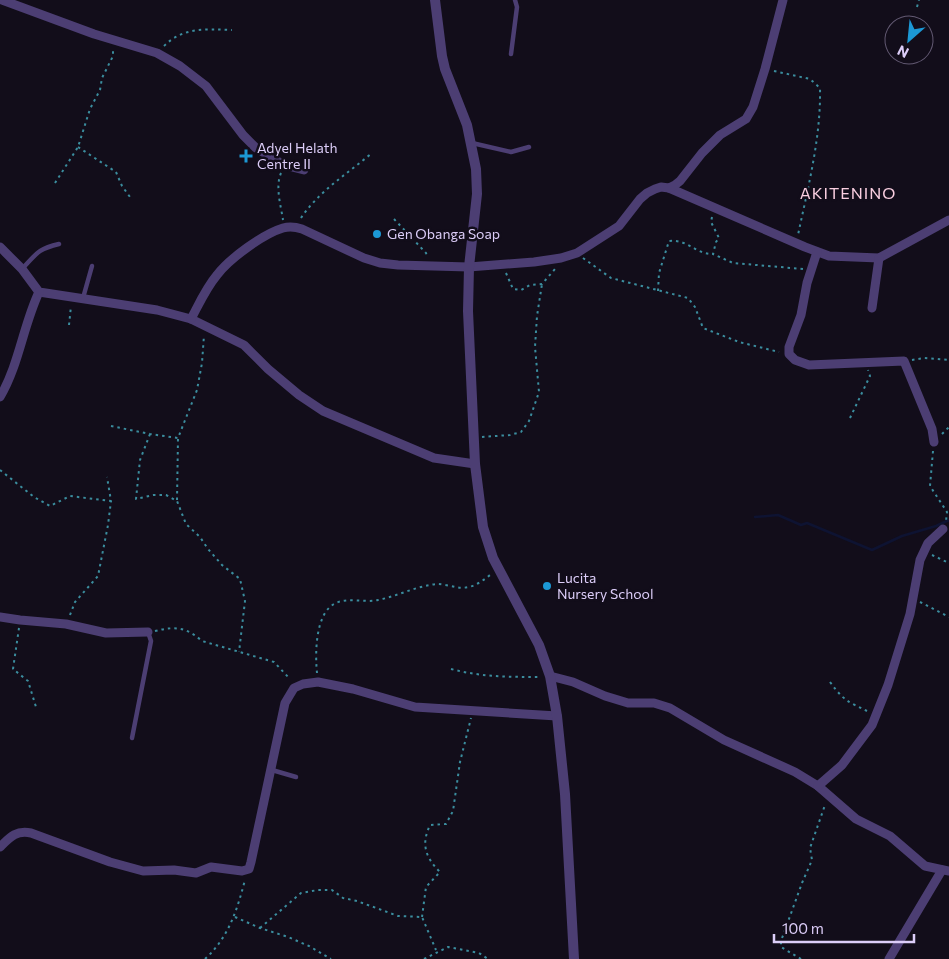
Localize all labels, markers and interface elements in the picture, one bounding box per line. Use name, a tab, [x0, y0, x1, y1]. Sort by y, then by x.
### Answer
north arrow	[884, 15, 934, 65]
text: N	[894, 42, 911, 62]
place label: Adyel Helath Centre II	[257, 139, 338, 172]
marker: Adyel Helath Centre II	[239, 149, 253, 163]
district label: AKITENINO	[800, 183, 896, 202]
place label: Gen Obanga Soap	[387, 225, 500, 242]
marker: Gen Obanga Soap	[371, 228, 383, 240]
place label: Lucita Nursery School	[557, 569, 653, 602]
marker: Lucita Nursery School	[541, 580, 553, 592]
scale bar	[774, 912, 914, 944]
text: 100 m	[782, 919, 824, 937]

